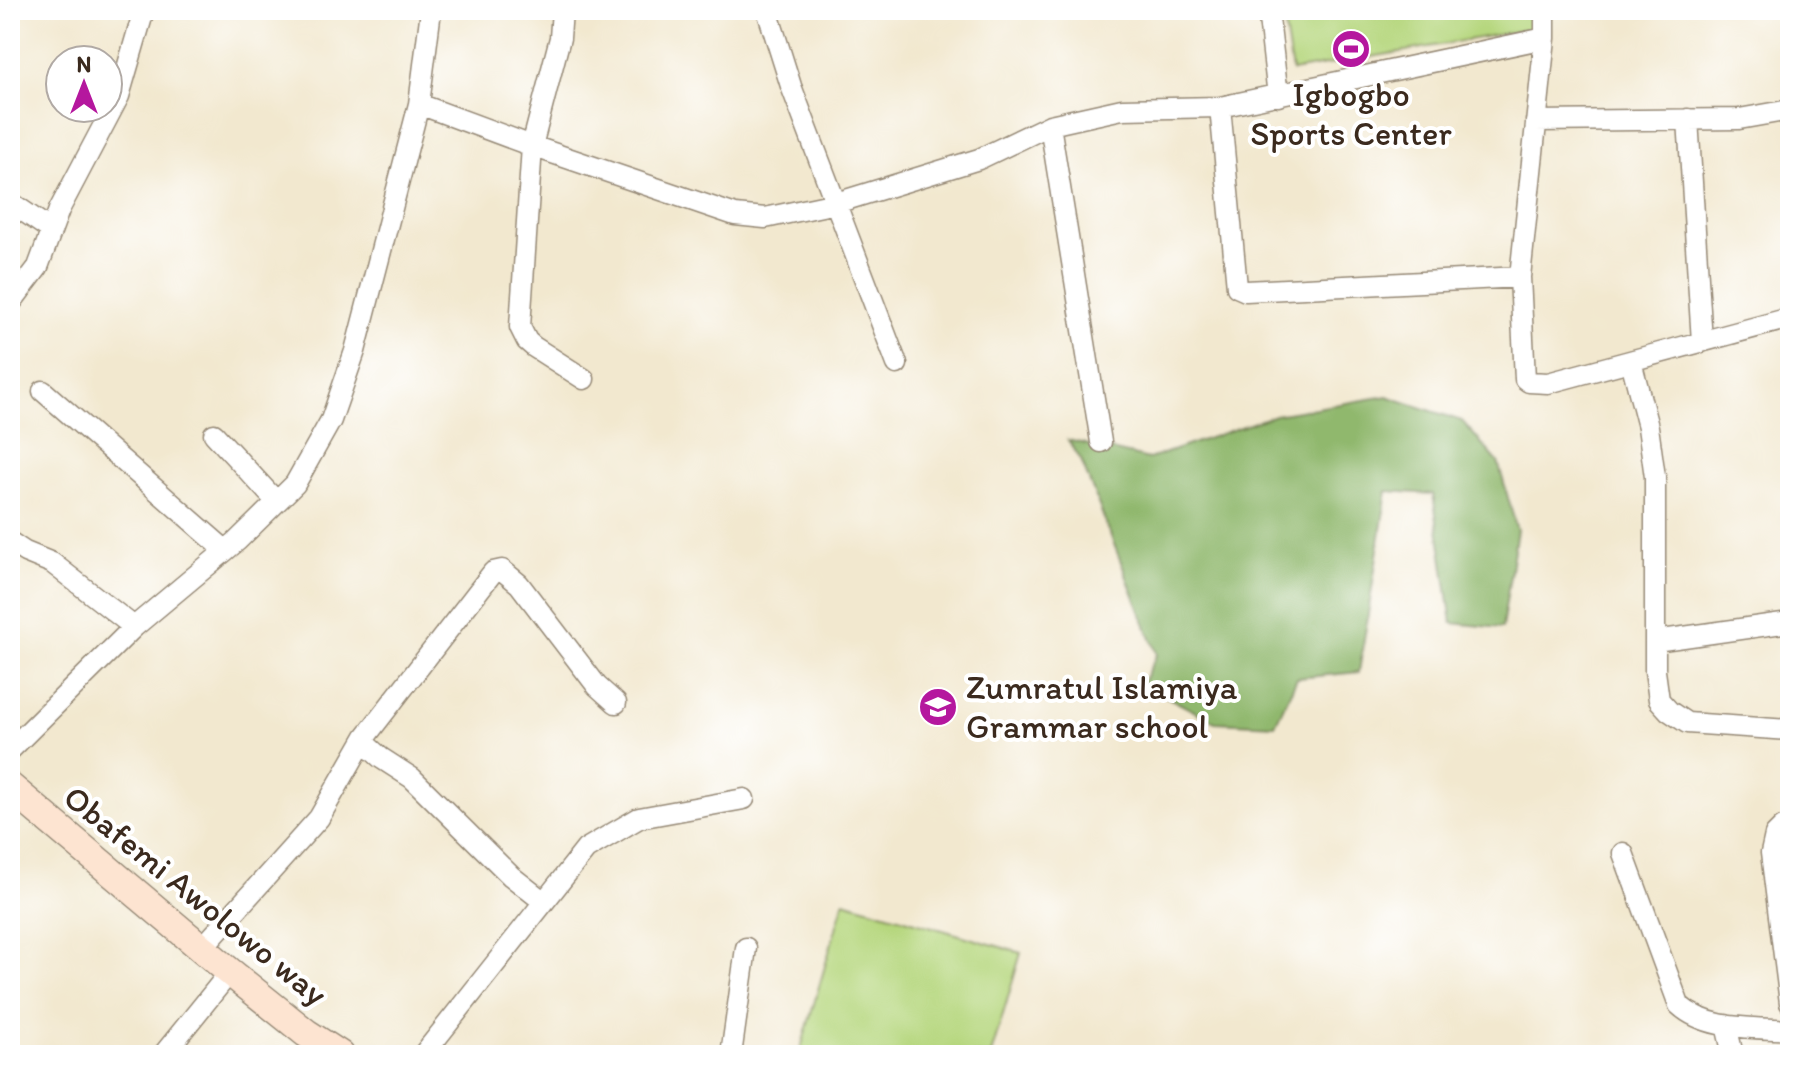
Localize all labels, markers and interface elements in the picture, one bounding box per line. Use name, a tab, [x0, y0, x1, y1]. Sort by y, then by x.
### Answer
sports icon: Igbogbo Sports Center	[1330, 28, 1372, 70]
north arrow	[44, 44, 124, 124]
text: N	[77, 51, 91, 78]
place label: Igbogbo Sports Center	[1250, 74, 1452, 154]
place label: Zumratul Islamiya Grammar school	[966, 667, 1238, 747]
school or university icon: Zumratul Islamiya Grammar school	[917, 686, 959, 728]
street label: Obafemi Awolowo way	[56, 776, 336, 1014]

